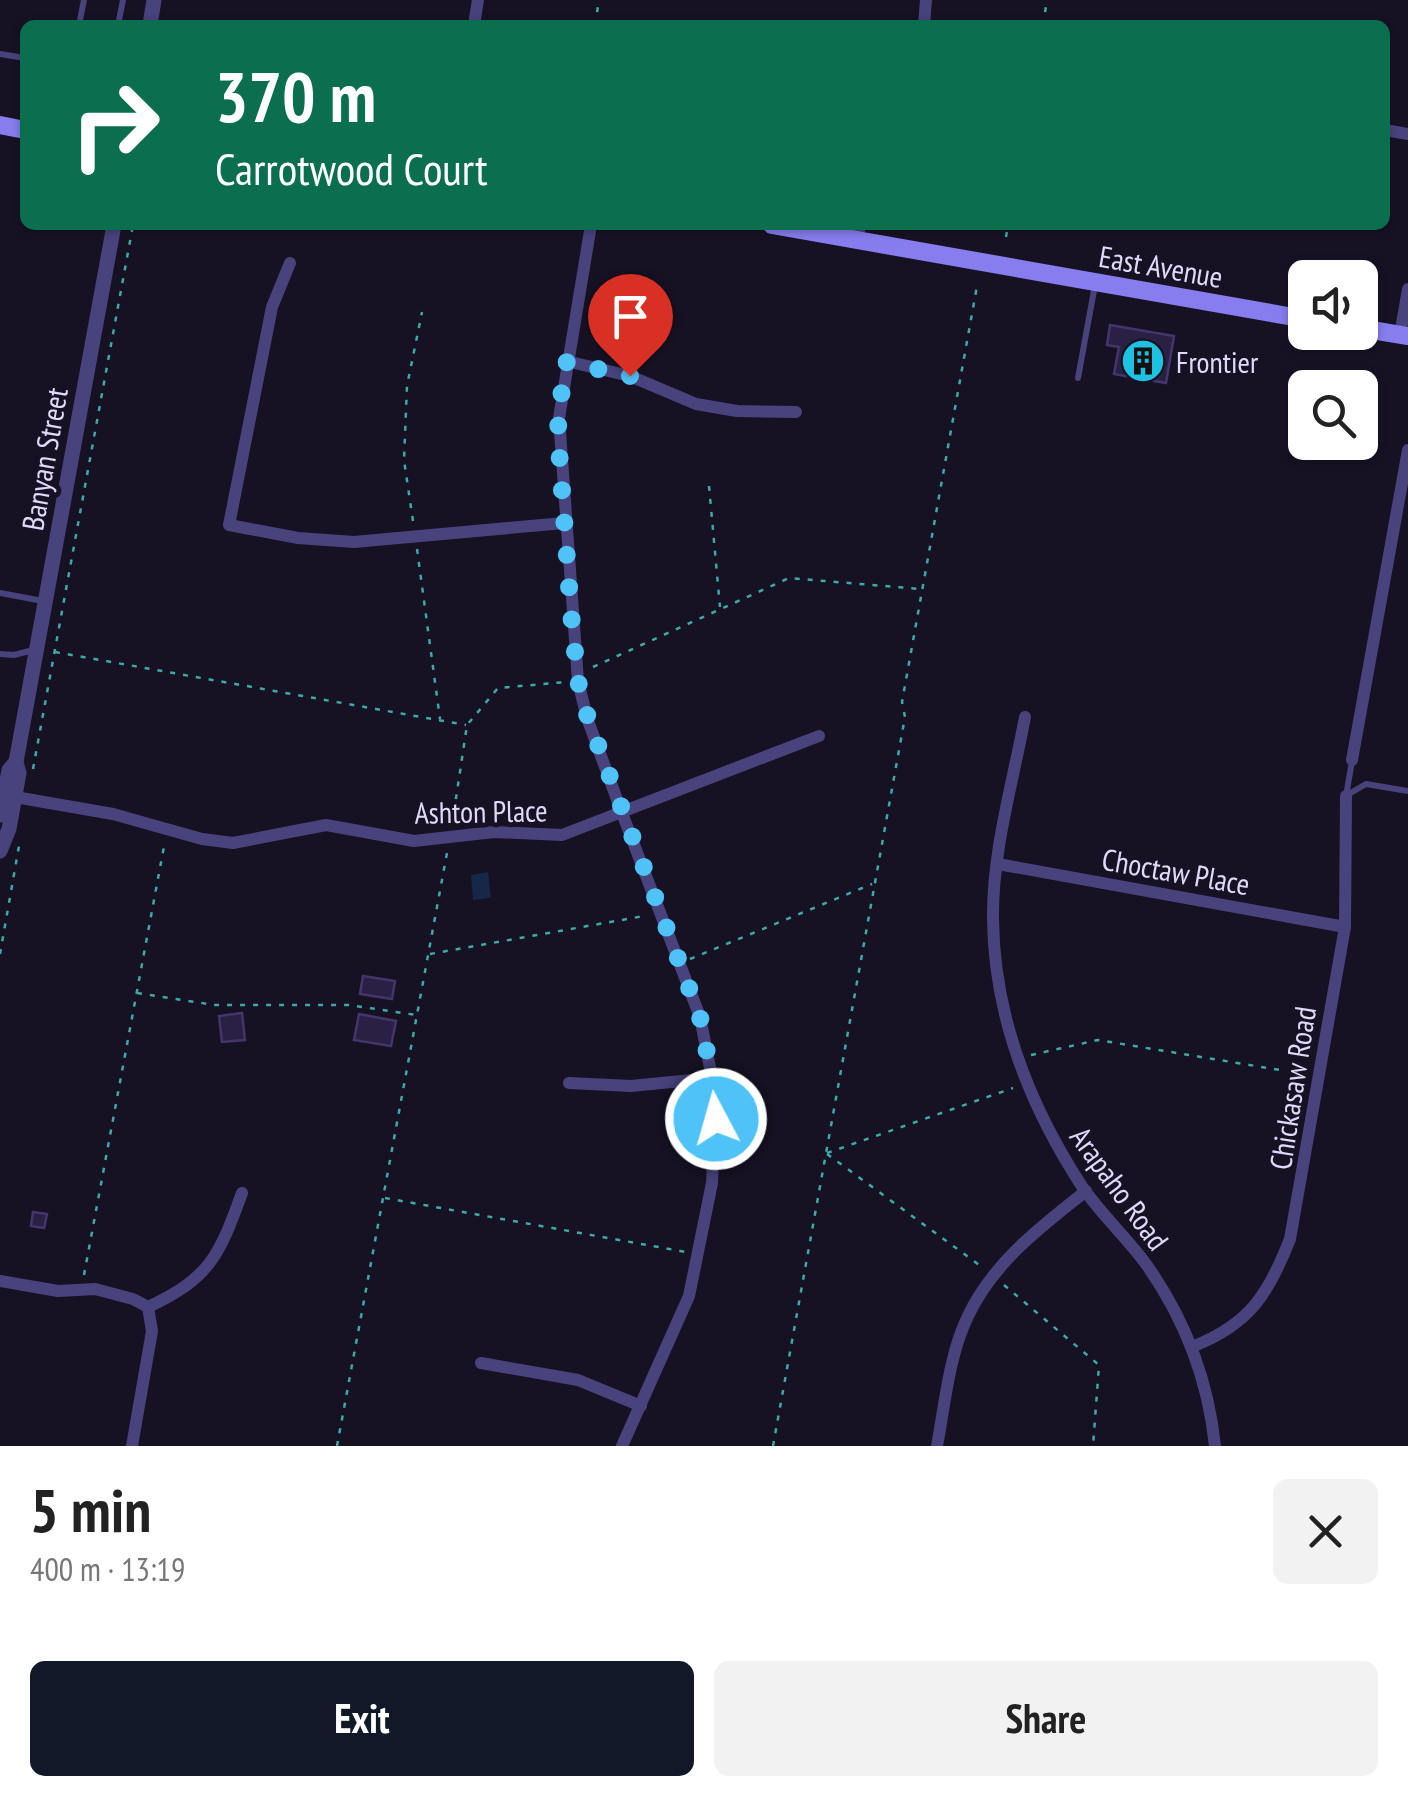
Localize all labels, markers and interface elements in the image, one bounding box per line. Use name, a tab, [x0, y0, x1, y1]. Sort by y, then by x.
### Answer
text: 370 m	[215, 51, 376, 141]
icon: right	[50, 60, 180, 190]
text: Carrotwood Court	[215, 139, 488, 197]
street label: East Avenue	[1096, 236, 1226, 296]
map controls	[1288, 260, 1378, 460]
button: sound	[1288, 260, 1378, 350]
pin	[588, 274, 673, 377]
icon: arrive	[603, 289, 658, 344]
building icon: Frontier	[1120, 338, 1166, 384]
place label: Frontier	[1176, 342, 1259, 381]
button: search	[1288, 370, 1378, 460]
street label: Banyan Street	[12, 384, 76, 533]
street label: Ashton Place	[414, 790, 548, 832]
street label: Choctaw Place	[1099, 839, 1253, 903]
street label: Chickasaw Road	[1260, 1004, 1324, 1172]
position arrow	[664, 1067, 768, 1171]
street label: Arapaho Road	[1062, 1119, 1178, 1257]
text: 5 min	[30, 1471, 151, 1549]
button: close	[1273, 1479, 1378, 1584]
text: 400 m · 13:19	[30, 1548, 185, 1590]
button: Exit	[30, 1661, 694, 1776]
button: Share	[714, 1661, 1378, 1776]

